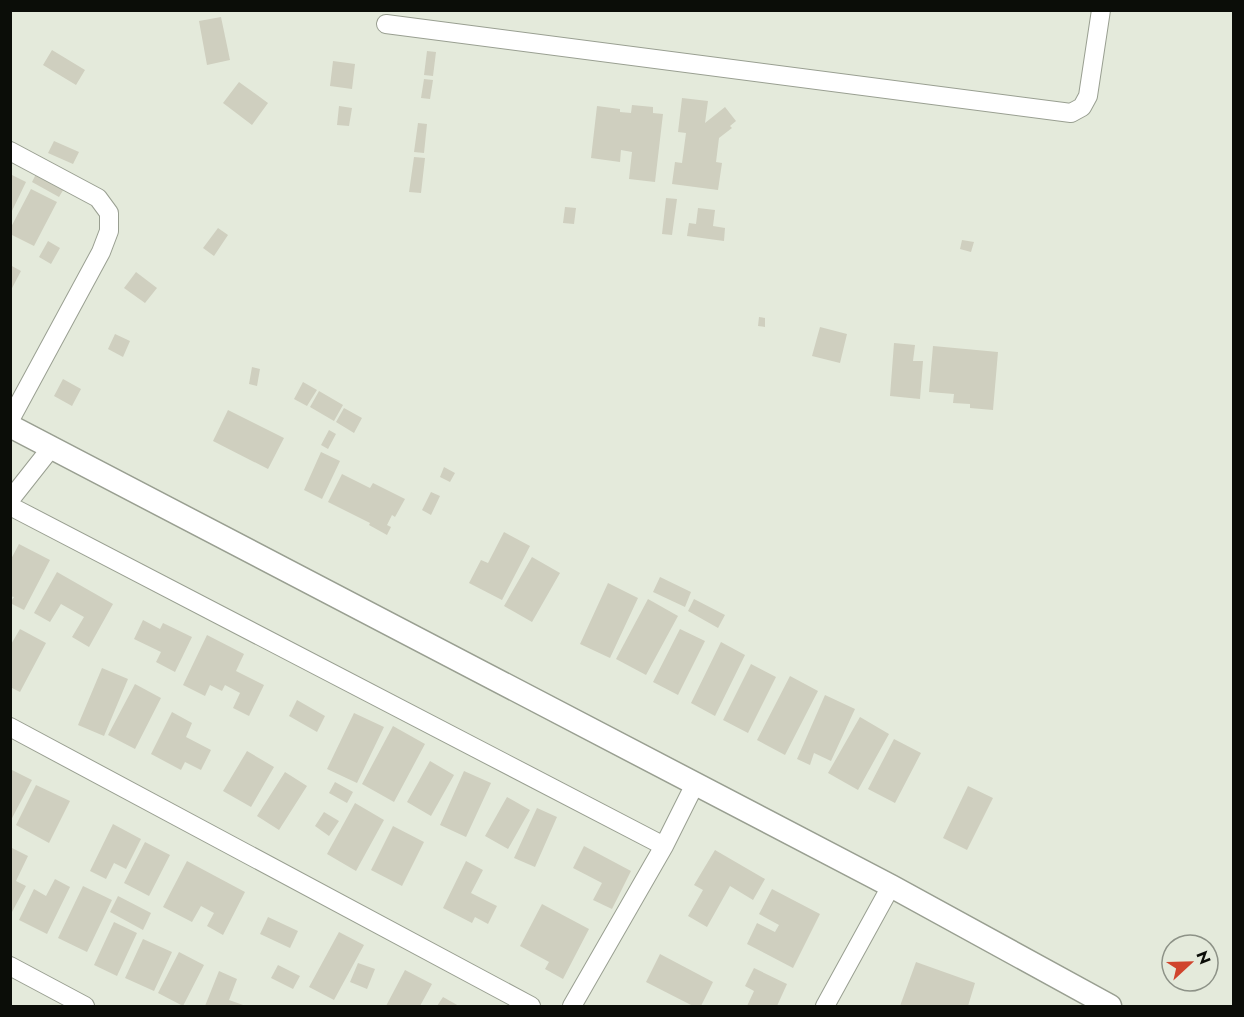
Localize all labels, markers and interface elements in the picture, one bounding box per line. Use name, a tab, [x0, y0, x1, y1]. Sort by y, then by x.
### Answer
north arrow	[1160, 933, 1220, 993]
text: N	[1190, 947, 1216, 968]

